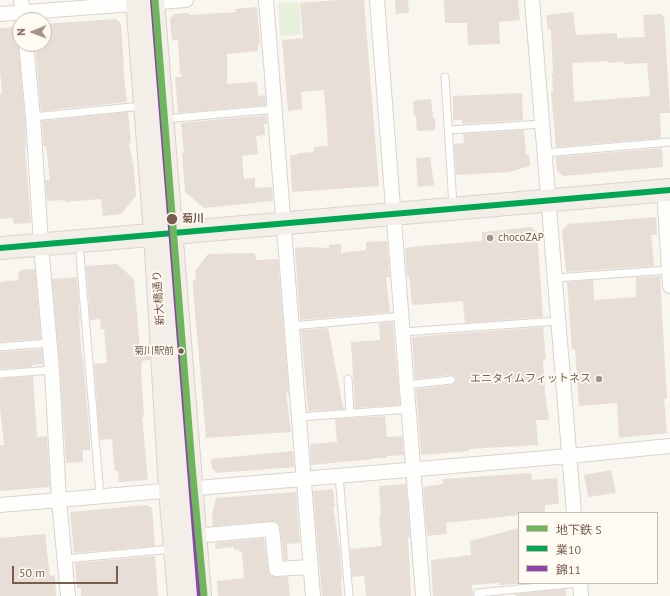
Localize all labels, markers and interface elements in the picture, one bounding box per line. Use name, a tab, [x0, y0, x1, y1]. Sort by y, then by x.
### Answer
north arrow	[12, 12, 52, 52]
text: N	[14, 28, 28, 36]
marker: 菊川	[165, 212, 179, 226]
place label: 菊川	[182, 212, 204, 226]
place label: chocoZAP	[498, 231, 544, 245]
marker: chocoZAP	[485, 233, 495, 243]
street label: 新大橋通り	[150, 270, 168, 326]
place label: 菊川駅前	[134, 345, 174, 357]
marker: 菊川駅前	[176, 346, 186, 356]
place label: エニタイムフィットネス	[470, 372, 591, 386]
marker: エニタイムフィットネス	[594, 374, 604, 384]
legend	[518, 512, 658, 584]
text: 地下鉄 S	[556, 522, 602, 537]
text: 業10	[556, 542, 581, 557]
scale bar	[14, 558, 120, 584]
text: 錦11	[556, 562, 581, 577]
text: 50 m	[19, 565, 45, 580]

